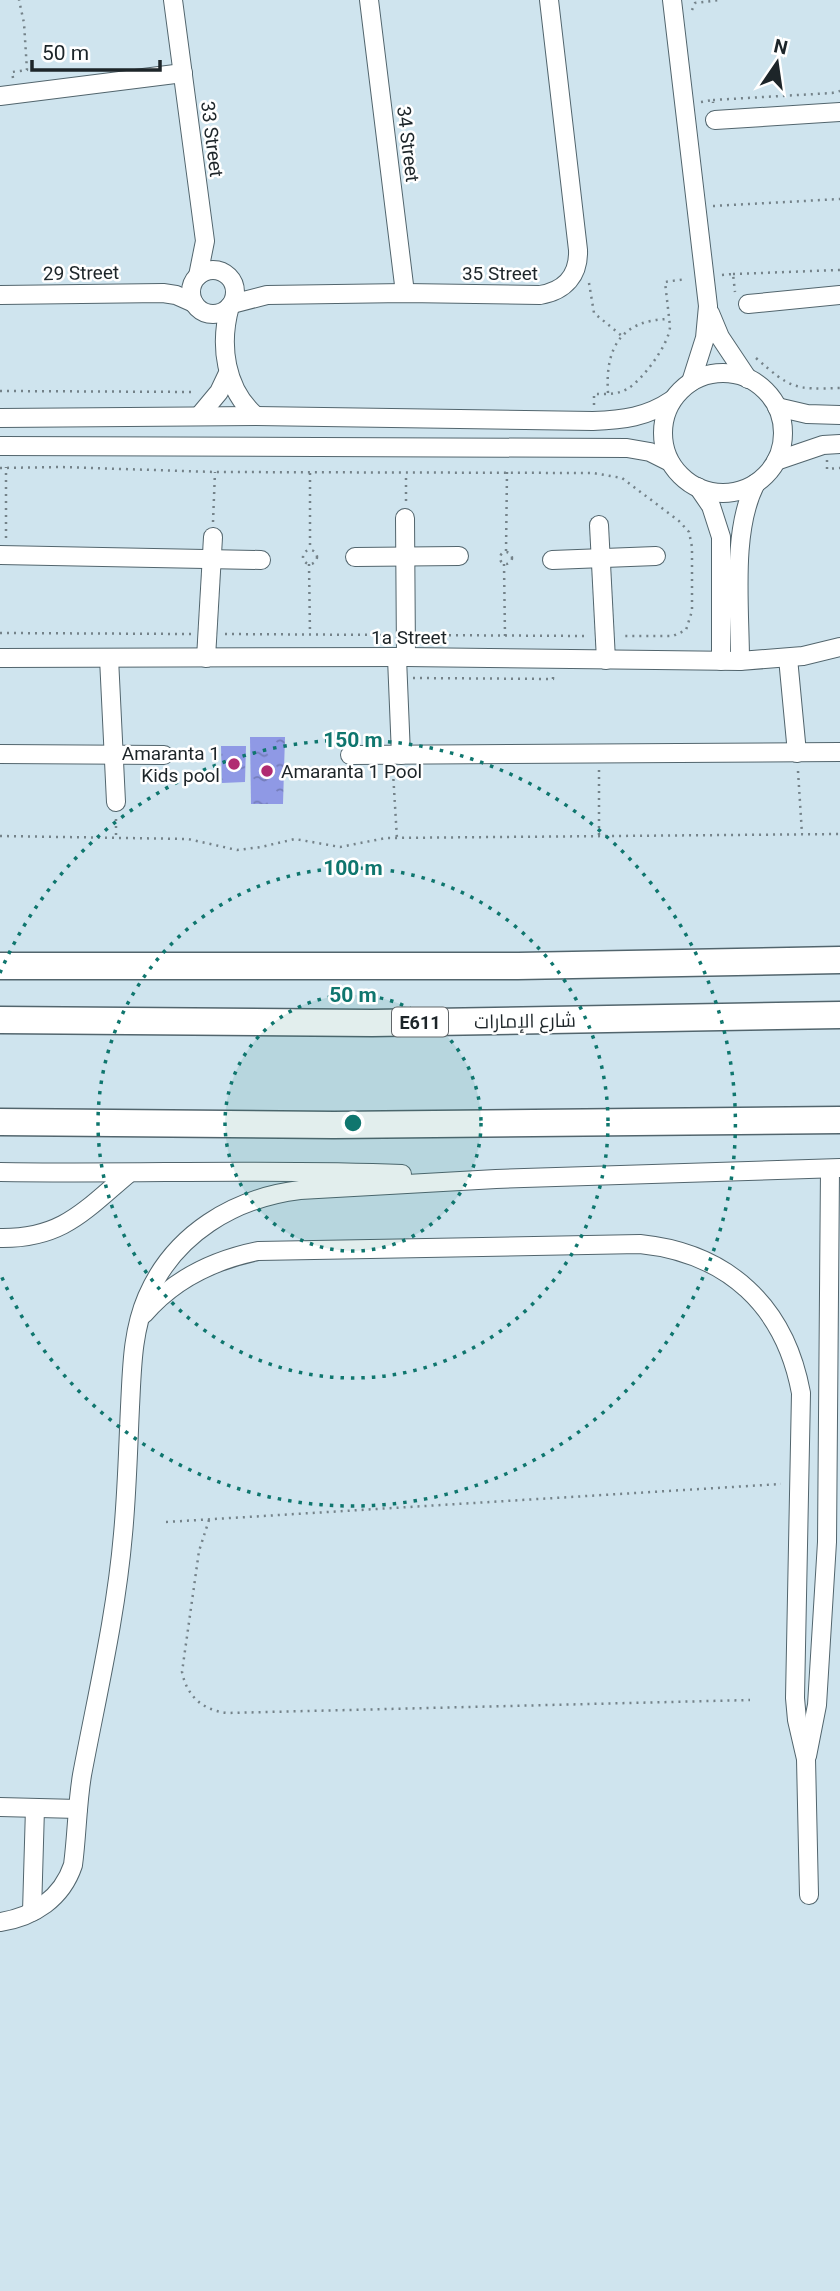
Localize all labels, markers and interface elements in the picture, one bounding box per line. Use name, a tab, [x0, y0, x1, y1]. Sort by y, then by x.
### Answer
scale bar	[32, 28, 159, 72]
north arrow	[742, 28, 812, 98]
text: N	[772, 34, 790, 60]
text: 50 m	[42, 41, 89, 65]
street label: 33 Street	[196, 100, 228, 178]
street label: 34 Street	[392, 105, 424, 183]
street label: 29 Street	[43, 261, 119, 285]
street label: 35 Street	[462, 262, 538, 285]
street label: 1a Street	[371, 626, 447, 649]
text: 150 m	[323, 728, 383, 752]
place label: Amaranta 1 Kids pool	[122, 742, 220, 787]
marker: Amaranta 1 Kids pool	[226, 756, 242, 772]
place label: Amaranta 1 Pool	[281, 760, 422, 783]
marker: Amaranta 1 Pool	[259, 763, 275, 779]
text: 100 m	[323, 856, 383, 880]
text: 50 m	[329, 983, 377, 1007]
road number: E611	[392, 1007, 448, 1036]
street label: شارع الإمارات	[474, 1009, 576, 1035]
centre of rings	[341, 1111, 365, 1135]

